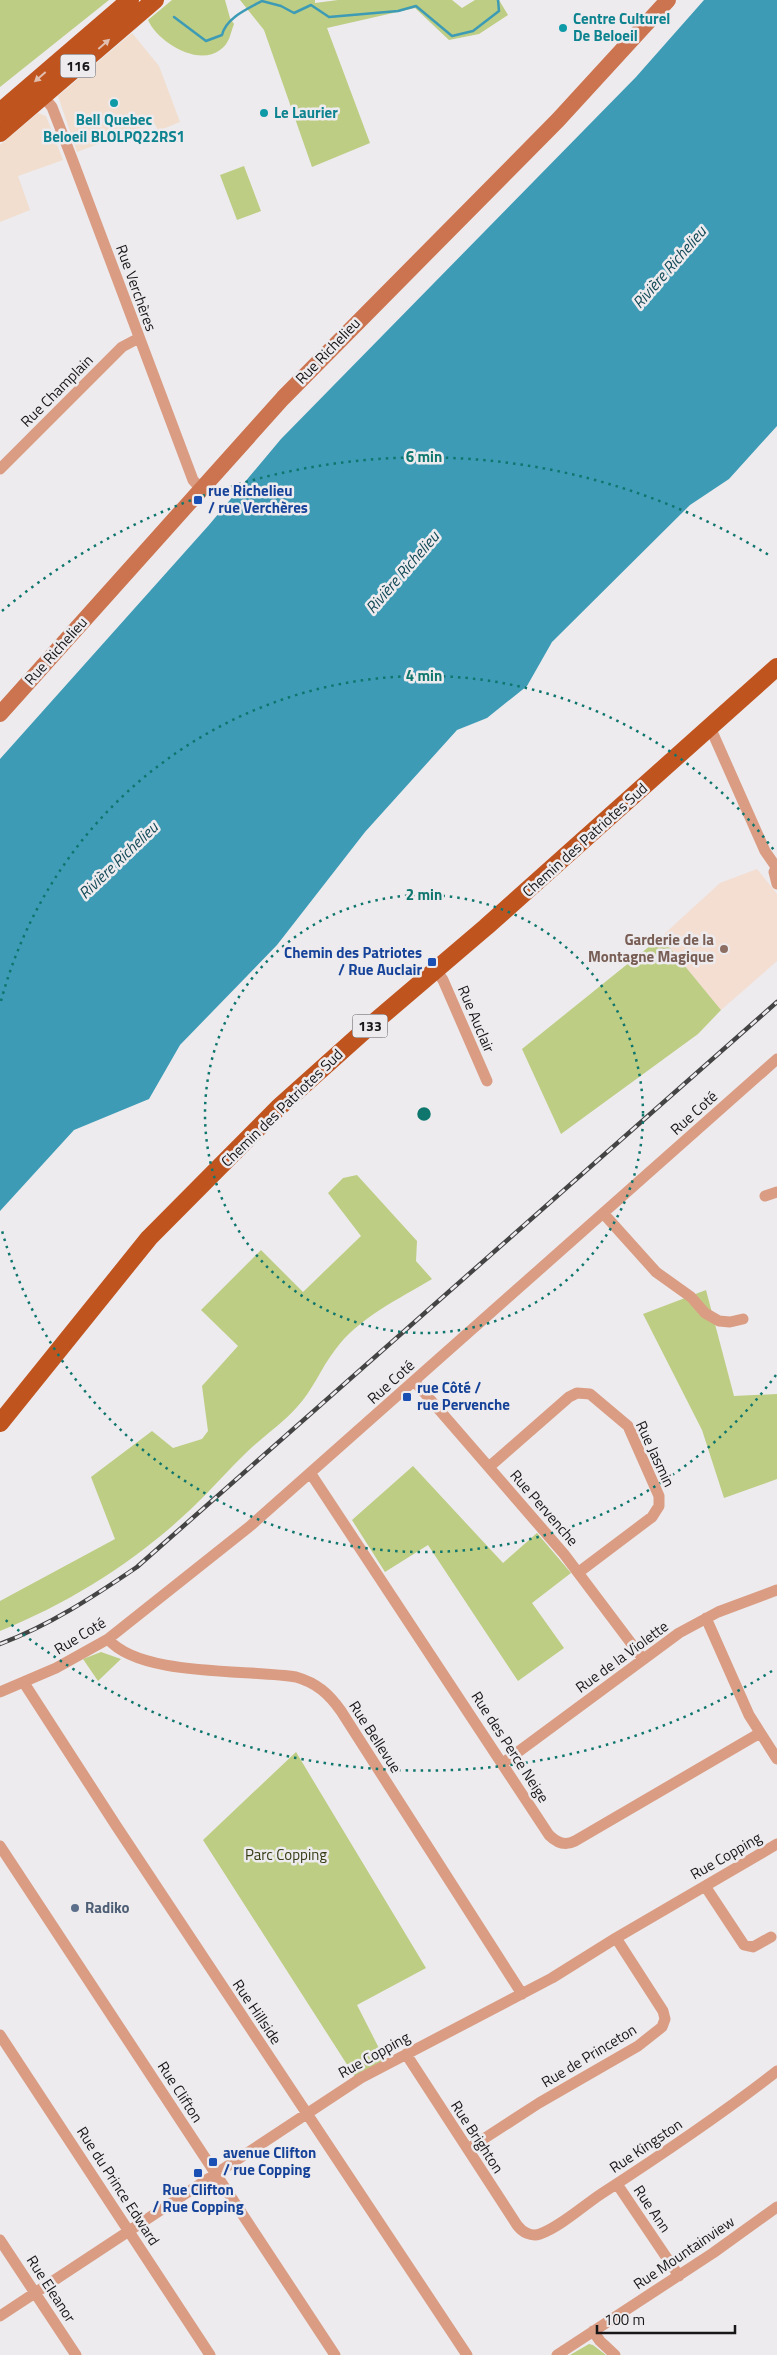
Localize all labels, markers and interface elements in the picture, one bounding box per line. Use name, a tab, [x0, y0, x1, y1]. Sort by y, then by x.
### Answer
place label: Centre Culturel De Beloeil	[573, 7, 670, 47]
marker: Centre Culturel De Beloeil	[557, 22, 569, 34]
one-way arrow	[97, 38, 109, 50]
road number: 116	[60, 54, 96, 78]
one-way arrow	[34, 72, 47, 83]
marker: Bell Quebec Beloeil BLOLPQ22RS1	[108, 97, 120, 109]
place label: Le Laurier	[274, 101, 338, 124]
marker: Le Laurier	[258, 107, 270, 119]
place label: Bell Quebec Beloeil BLOLPQ22RS1	[43, 108, 185, 148]
water label: Rivière Richelieu	[626, 220, 712, 313]
street label: Rue Verchères	[110, 241, 163, 334]
street label: Rue Richelieu	[290, 312, 365, 389]
street label: Rue Champlain	[15, 349, 98, 432]
text: 6 min	[406, 445, 442, 468]
place label: rue Richelieu / rue Verchères	[208, 479, 308, 519]
marker: rue Richelieu / rue Verchères	[192, 494, 204, 506]
water label: Rivière Richelieu	[359, 525, 445, 618]
street label: Rue Richelieu	[19, 611, 93, 690]
text: 4 min	[406, 664, 442, 687]
street label: Chemin des Patriotes Sud	[517, 777, 652, 902]
water label: Rivière Richelieu	[73, 815, 164, 904]
text: 2 min	[406, 883, 442, 906]
place label: Garderie de la Montagne Magique	[588, 928, 714, 968]
place label: Chemin des Patriotes / Rue Auclair	[284, 941, 422, 981]
marker: Garderie de la Montagne Magique	[718, 943, 730, 955]
marker: Chemin des Patriotes / Rue Auclair	[426, 956, 438, 968]
street label: Rue Auclair	[452, 982, 501, 1056]
road number: 133	[352, 1014, 388, 1038]
street label: Chemin des Patriotes Sud	[215, 1043, 348, 1172]
street label: Rue Coté	[665, 1085, 722, 1140]
centre of rings	[415, 1105, 433, 1123]
street label: Rue Coté	[362, 1354, 419, 1409]
place label: rue Côté / rue Pervenche	[417, 1376, 510, 1416]
marker: rue Côté / rue Pervenche	[401, 1391, 413, 1403]
street label: Rue Jasmin	[630, 1417, 681, 1491]
street label: Rue Pervenche	[505, 1464, 584, 1551]
street label: Rue Coté	[49, 1611, 110, 1660]
street label: Rue de la Violette	[570, 1615, 673, 1698]
street label: Rue des Perce Neige	[466, 1686, 555, 1807]
street label: Rue Bellevue	[343, 1696, 407, 1777]
street label: Rue Copping	[686, 1826, 766, 1885]
park label: Parc Copping	[245, 1843, 327, 1866]
place label: Radiko	[85, 1896, 130, 1919]
marker: Radiko	[69, 1902, 81, 1914]
street label: Rue Hillside	[227, 1975, 288, 2049]
street label: Rue de Princeton	[537, 2018, 641, 2093]
street label: Rue Copping	[334, 2025, 414, 2084]
street label: Rue Clifton	[152, 2056, 209, 2127]
street label: Rue Brighton	[445, 2096, 510, 2178]
street label: Rue Kingston	[605, 2113, 687, 2179]
street label: Rue du Prince Edward	[71, 2122, 166, 2250]
place label: avenue Clifton / rue Copping	[223, 2141, 316, 2181]
marker: avenue Clifton / rue Copping	[207, 2156, 219, 2168]
marker: Rue Clifton / Rue Copping	[192, 2167, 204, 2179]
place label: Rue Clifton / Rue Copping	[152, 2178, 244, 2218]
street label: Rue Ann	[628, 2180, 677, 2237]
street label: Rue Mountainview	[628, 2210, 739, 2295]
street label: Rue Eleanor	[21, 2251, 82, 2327]
scale bar	[597, 2302, 734, 2334]
text: 100 m	[604, 2308, 645, 2331]

